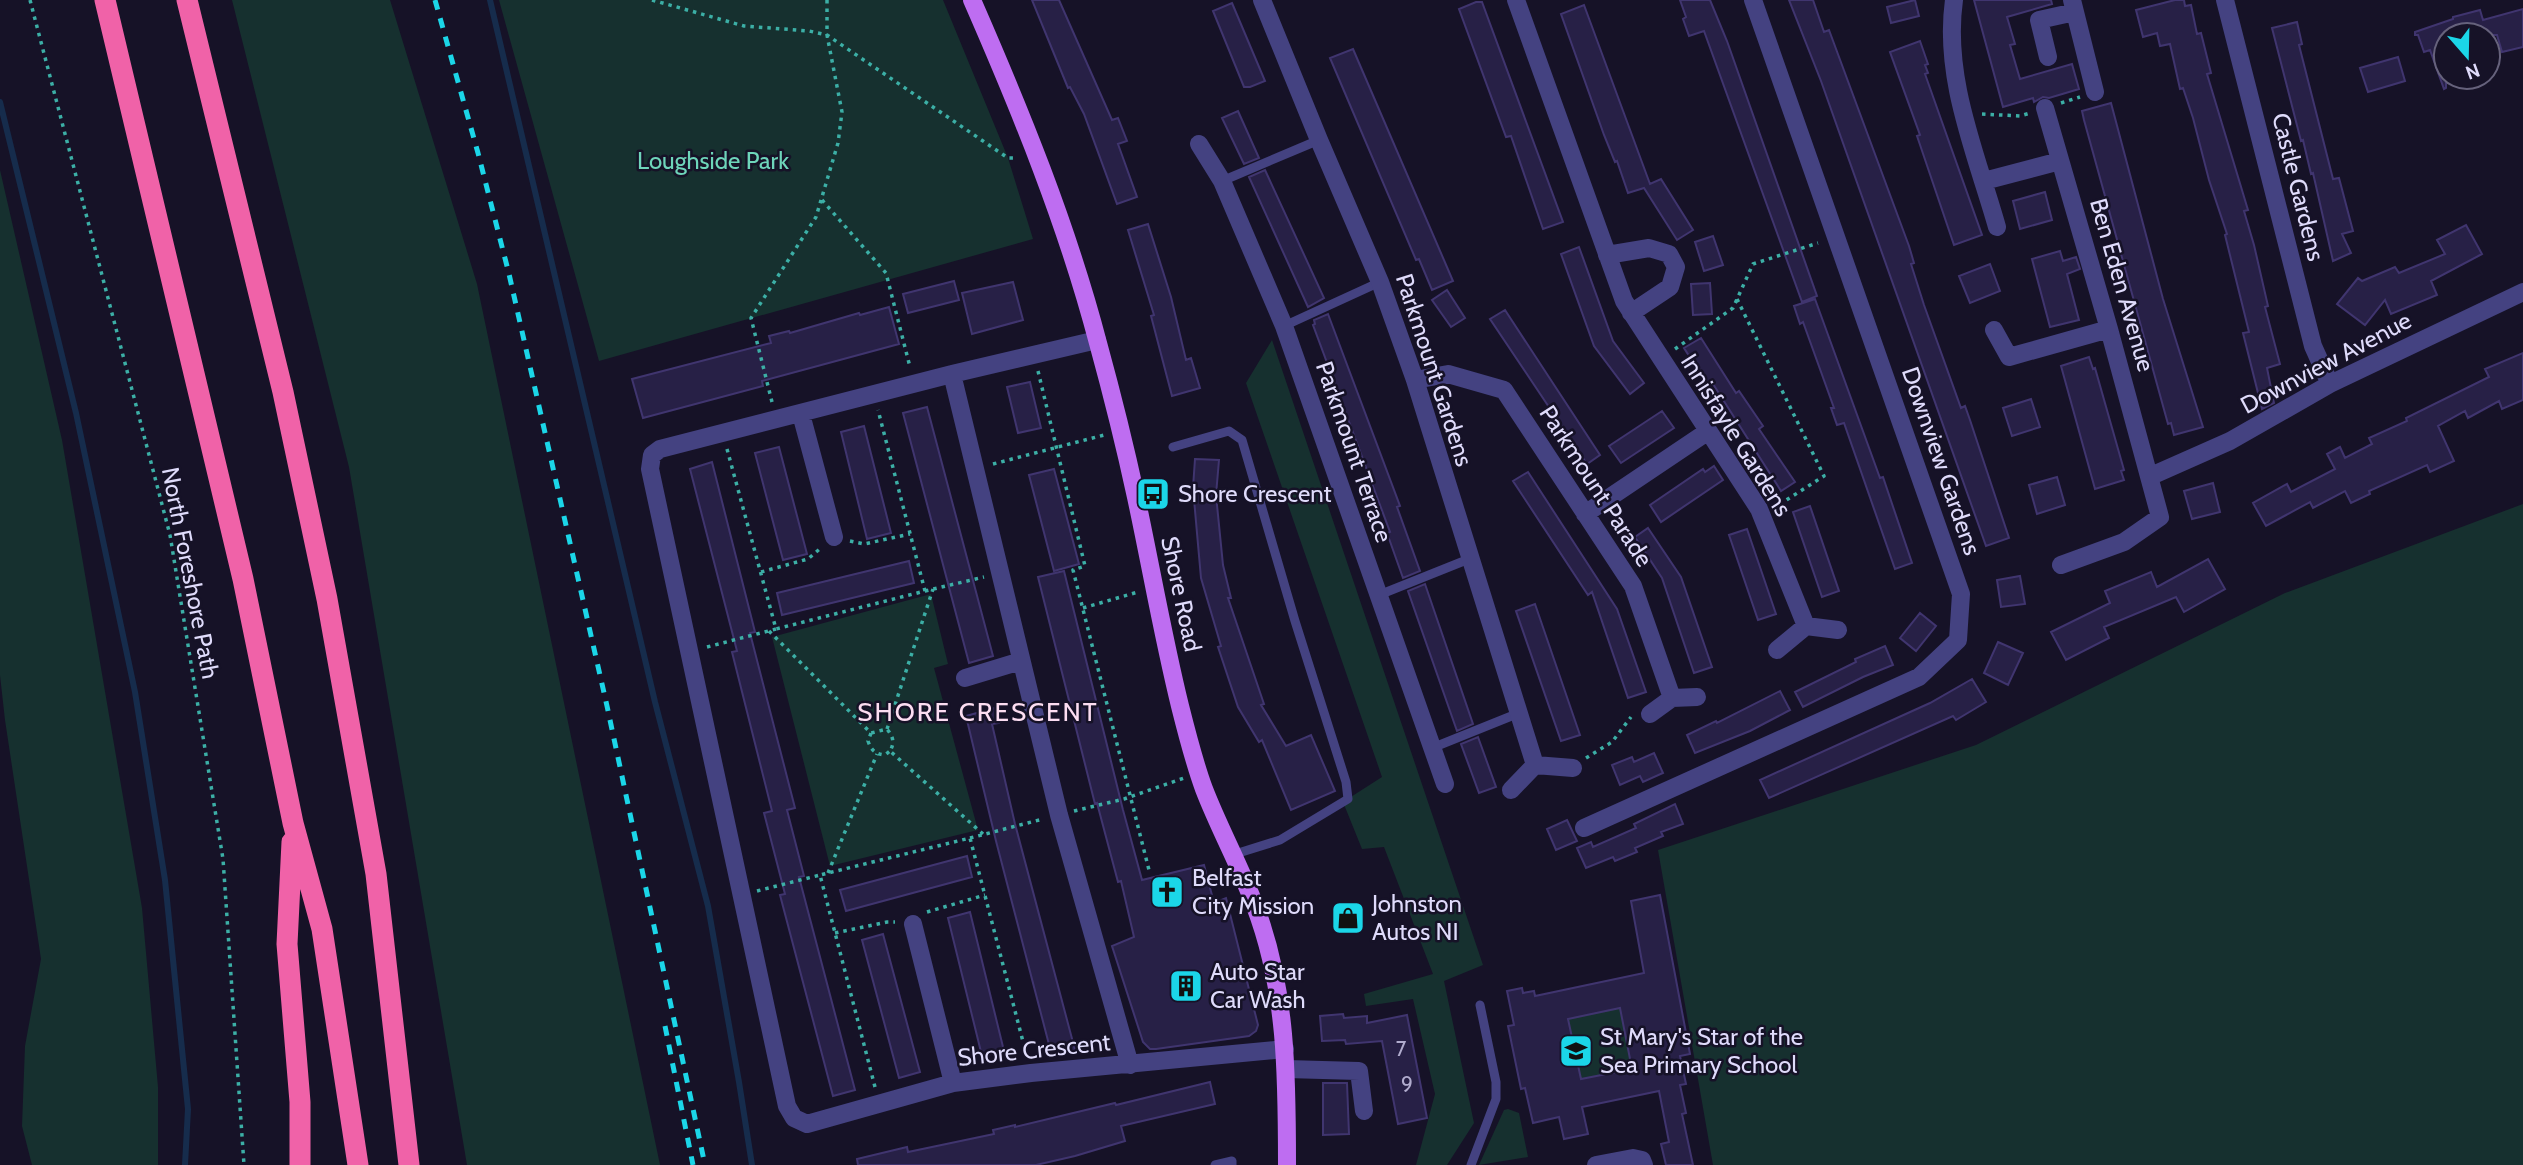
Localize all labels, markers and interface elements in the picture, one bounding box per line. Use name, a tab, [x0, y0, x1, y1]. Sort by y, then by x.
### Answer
north arrow	[2432, 21, 2502, 91]
text: N	[2462, 58, 2483, 85]
street label: Castle Gardens	[2266, 110, 2331, 264]
park label: Loughside Park	[637, 146, 789, 175]
street label: Ben Eden Avenue	[2084, 195, 2161, 375]
street label: Parkmount Gardens	[1390, 270, 1479, 470]
street label: Downview Avenue	[2236, 305, 2416, 420]
street label: Innisfayle Gardens	[1675, 348, 1798, 521]
street label: Parkmount Terrace	[1310, 358, 1399, 546]
street label: Downview Gardens	[1896, 363, 1987, 559]
street label: Parkmount Parade	[1534, 400, 1659, 572]
street label: North Foreshore Path	[156, 465, 225, 681]
bus stop icon: Shore Crescent	[1134, 475, 1172, 513]
place label: Shore Crescent	[1178, 479, 1331, 508]
street label: Shore Road	[1155, 534, 1208, 654]
district label: SHORE CRESCENT	[857, 696, 1099, 728]
place label: Belfast City Mission	[1192, 863, 1314, 920]
church icon: Belfast City Mission	[1148, 873, 1186, 911]
place label: Johnston Autos NI	[1371, 889, 1462, 946]
shop icon: Johnston Autos NI	[1329, 899, 1367, 937]
place label: Auto Star Car Wash	[1210, 957, 1306, 1014]
building icon: Auto Star Car Wash	[1167, 967, 1205, 1005]
place label: St Mary's Star of the Sea Primary School	[1600, 1022, 1803, 1079]
street label: Shore Crescent	[956, 1027, 1112, 1072]
school or university icon: St Mary's Star of the Sea Primary School	[1557, 1032, 1595, 1070]
house number: 7	[1396, 1036, 1407, 1061]
house number: 9	[1401, 1071, 1413, 1096]

